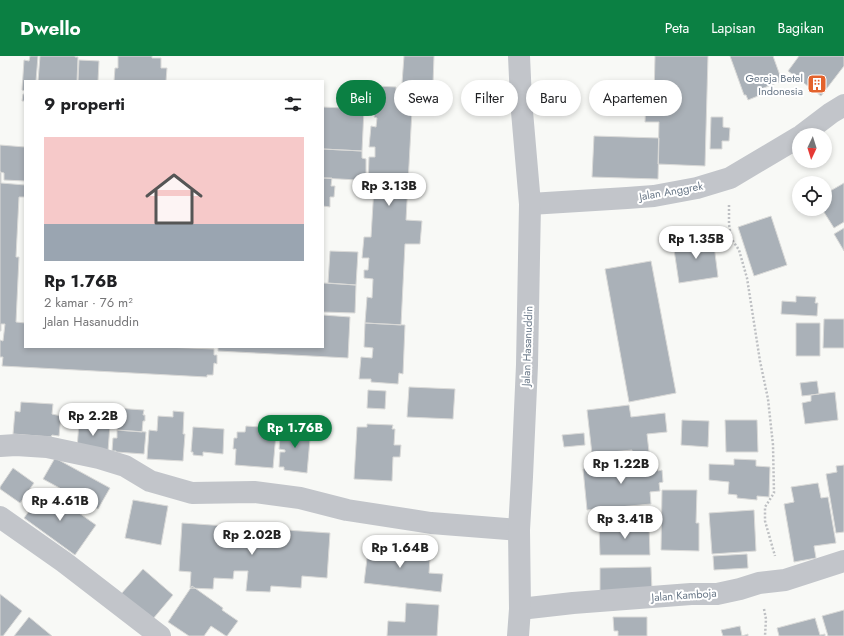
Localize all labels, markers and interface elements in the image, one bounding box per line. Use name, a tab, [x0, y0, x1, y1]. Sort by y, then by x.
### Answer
text: Dwello	[20, 15, 81, 42]
text: Peta	[665, 18, 689, 38]
text: Lapisan	[711, 18, 756, 38]
text: Bagikan	[778, 18, 824, 38]
place label: Gereja Betel Indonesia	[746, 70, 803, 99]
building icon: Gereja Betel Indonesia	[806, 73, 828, 95]
chip: Beli	[336, 80, 386, 116]
chip: Sewa	[394, 80, 453, 116]
chip: Filter	[461, 80, 518, 116]
chip: Baru	[526, 80, 581, 116]
chip: Apartemen	[589, 80, 682, 116]
text: 9 properti	[44, 92, 125, 116]
icon: filters	[282, 93, 304, 115]
north arrow	[792, 128, 832, 168]
map controls	[792, 128, 832, 216]
icon: home	[138, 163, 210, 235]
pin: Rp 3.13B	[348, 173, 430, 207]
text: Rp 3.13B	[361, 176, 417, 195]
button: locate	[792, 176, 832, 216]
street label: Jalan Anggrek	[636, 177, 704, 205]
pin: Rp 1.35B	[655, 226, 737, 260]
text: Rp 1.35B	[668, 229, 724, 248]
text: Rp 1.76B	[44, 269, 118, 293]
text: 2 kamar · 76 m²	[44, 293, 133, 312]
street label: Jalan Hasanuddin	[518, 306, 536, 388]
text: Jalan Hasanuddin	[44, 312, 139, 331]
pin: Rp 2.2B	[56, 403, 130, 437]
text: Rp 2.2B	[68, 406, 118, 425]
pin: Rp 1.76B	[254, 415, 336, 449]
text: Rp 1.76B	[267, 418, 323, 437]
pin: Rp 1.22B	[580, 451, 662, 485]
text: Rp 1.22B	[593, 454, 649, 473]
pin: Rp 4.61B	[19, 488, 101, 522]
text: Rp 4.61B	[31, 491, 89, 510]
pin: Rp 3.41B	[584, 506, 666, 540]
text: Rp 3.41B	[597, 509, 653, 528]
pin: Rp 2.02B	[211, 522, 293, 556]
text: Rp 2.02B	[223, 525, 281, 544]
pin: Rp 1.64B	[359, 535, 441, 569]
text: Rp 1.64B	[371, 538, 429, 557]
street label: Jalan Kamboja	[649, 585, 717, 605]

